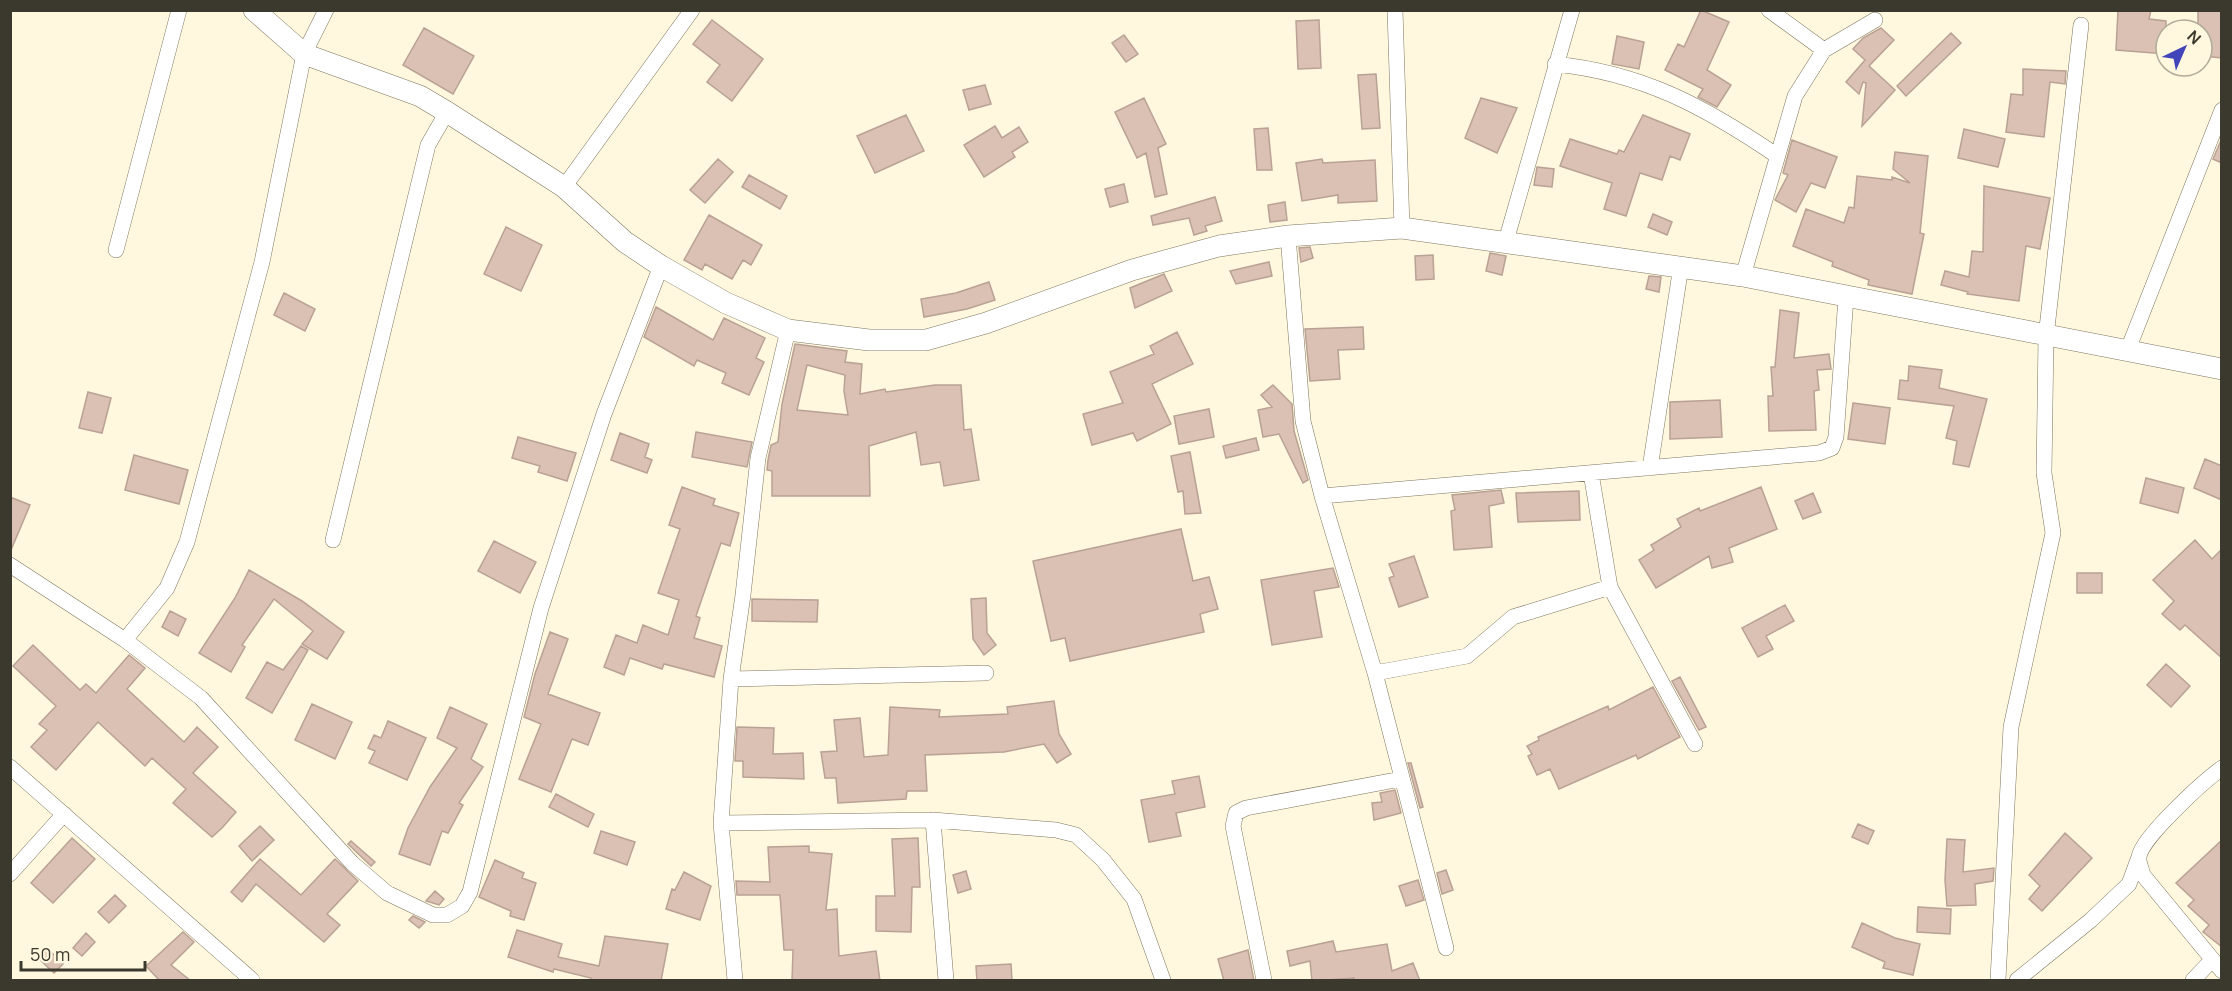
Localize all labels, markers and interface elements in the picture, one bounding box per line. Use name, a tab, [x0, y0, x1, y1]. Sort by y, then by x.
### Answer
north arrow	[2154, 18, 2214, 78]
text: N	[2183, 25, 2206, 49]
scale bar	[21, 934, 146, 972]
text: 50 m	[30, 942, 70, 966]

